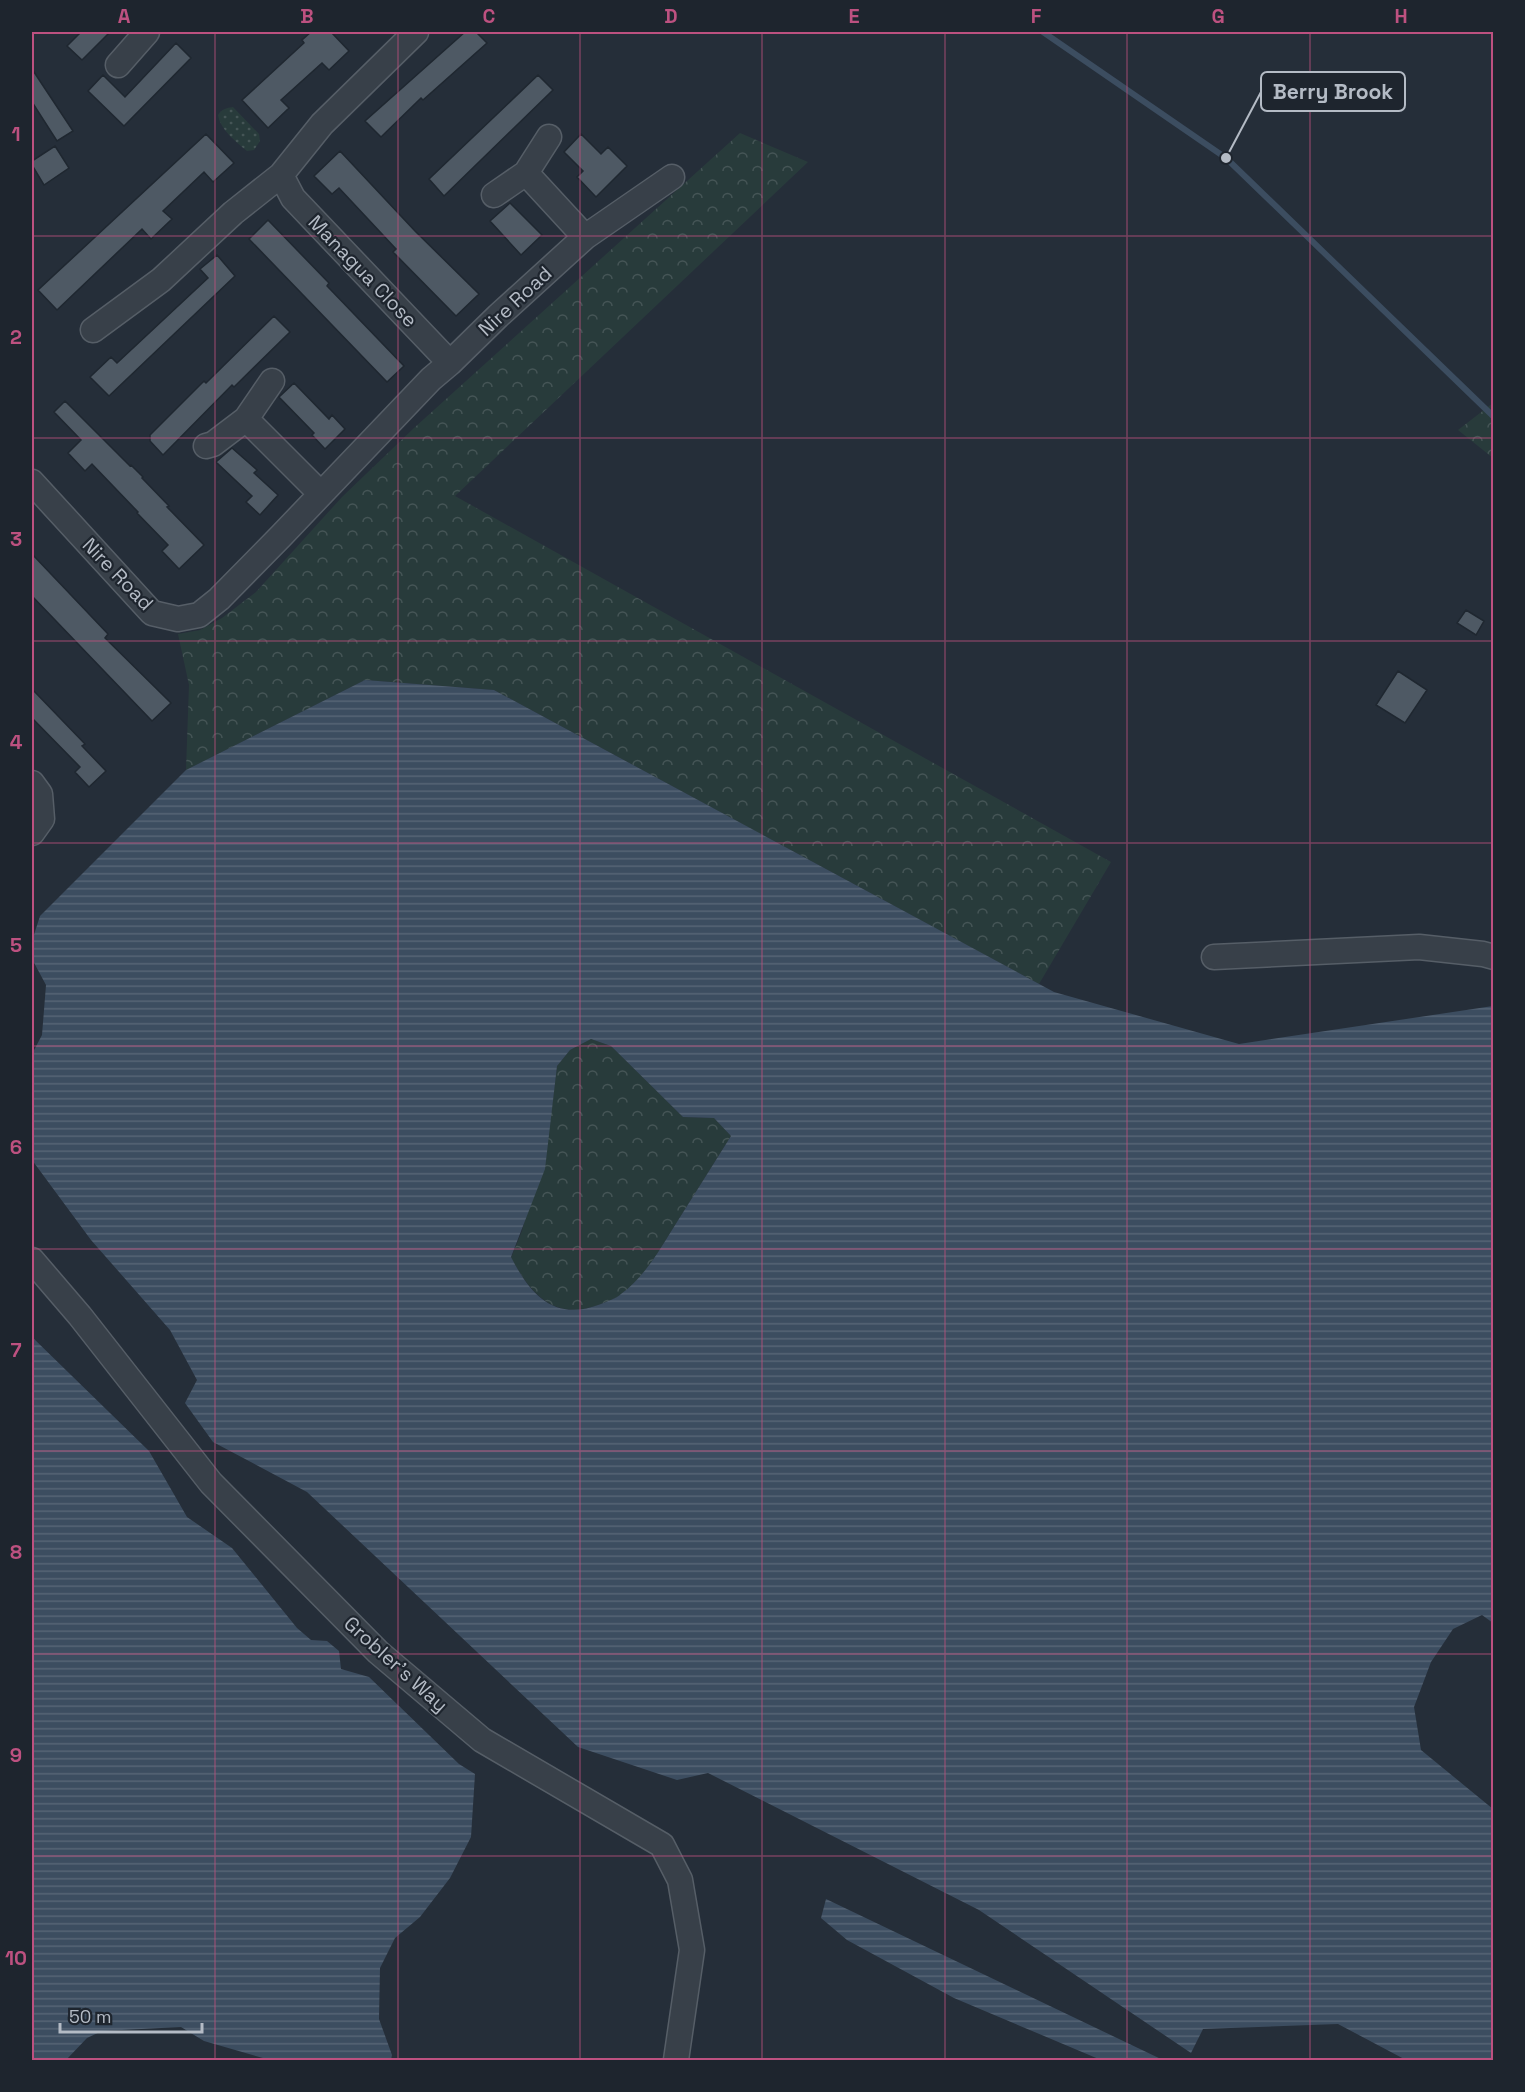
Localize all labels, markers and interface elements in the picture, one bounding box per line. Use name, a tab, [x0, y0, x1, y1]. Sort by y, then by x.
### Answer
text: A	[118, 3, 131, 29]
text: B	[300, 3, 314, 29]
text: C	[483, 3, 496, 29]
text: D	[664, 3, 678, 29]
text: E	[848, 3, 860, 29]
text: F	[1031, 3, 1042, 29]
text: G	[1211, 3, 1225, 29]
text: H	[1394, 3, 1408, 29]
callout: Berry Brook	[1261, 72, 1405, 111]
text: Berry Brook	[1273, 78, 1393, 105]
text: 1	[11, 121, 21, 147]
street label: Managua Close	[303, 209, 423, 333]
street label: Nire Road	[473, 260, 557, 342]
text: 2	[10, 324, 22, 350]
text: 3	[10, 526, 22, 552]
street label: Nire Road	[77, 532, 159, 616]
text: 4	[10, 729, 23, 755]
text: 5	[10, 932, 22, 958]
text: 6	[10, 1134, 22, 1160]
text: 7	[10, 1337, 22, 1363]
text: 8	[10, 1539, 22, 1565]
street label: Grobler's Way	[339, 1610, 453, 1718]
text: 9	[10, 1742, 22, 1768]
text: 10	[5, 1945, 27, 1971]
scale bar	[60, 1996, 202, 2034]
text: 50 m	[69, 2005, 111, 2028]

